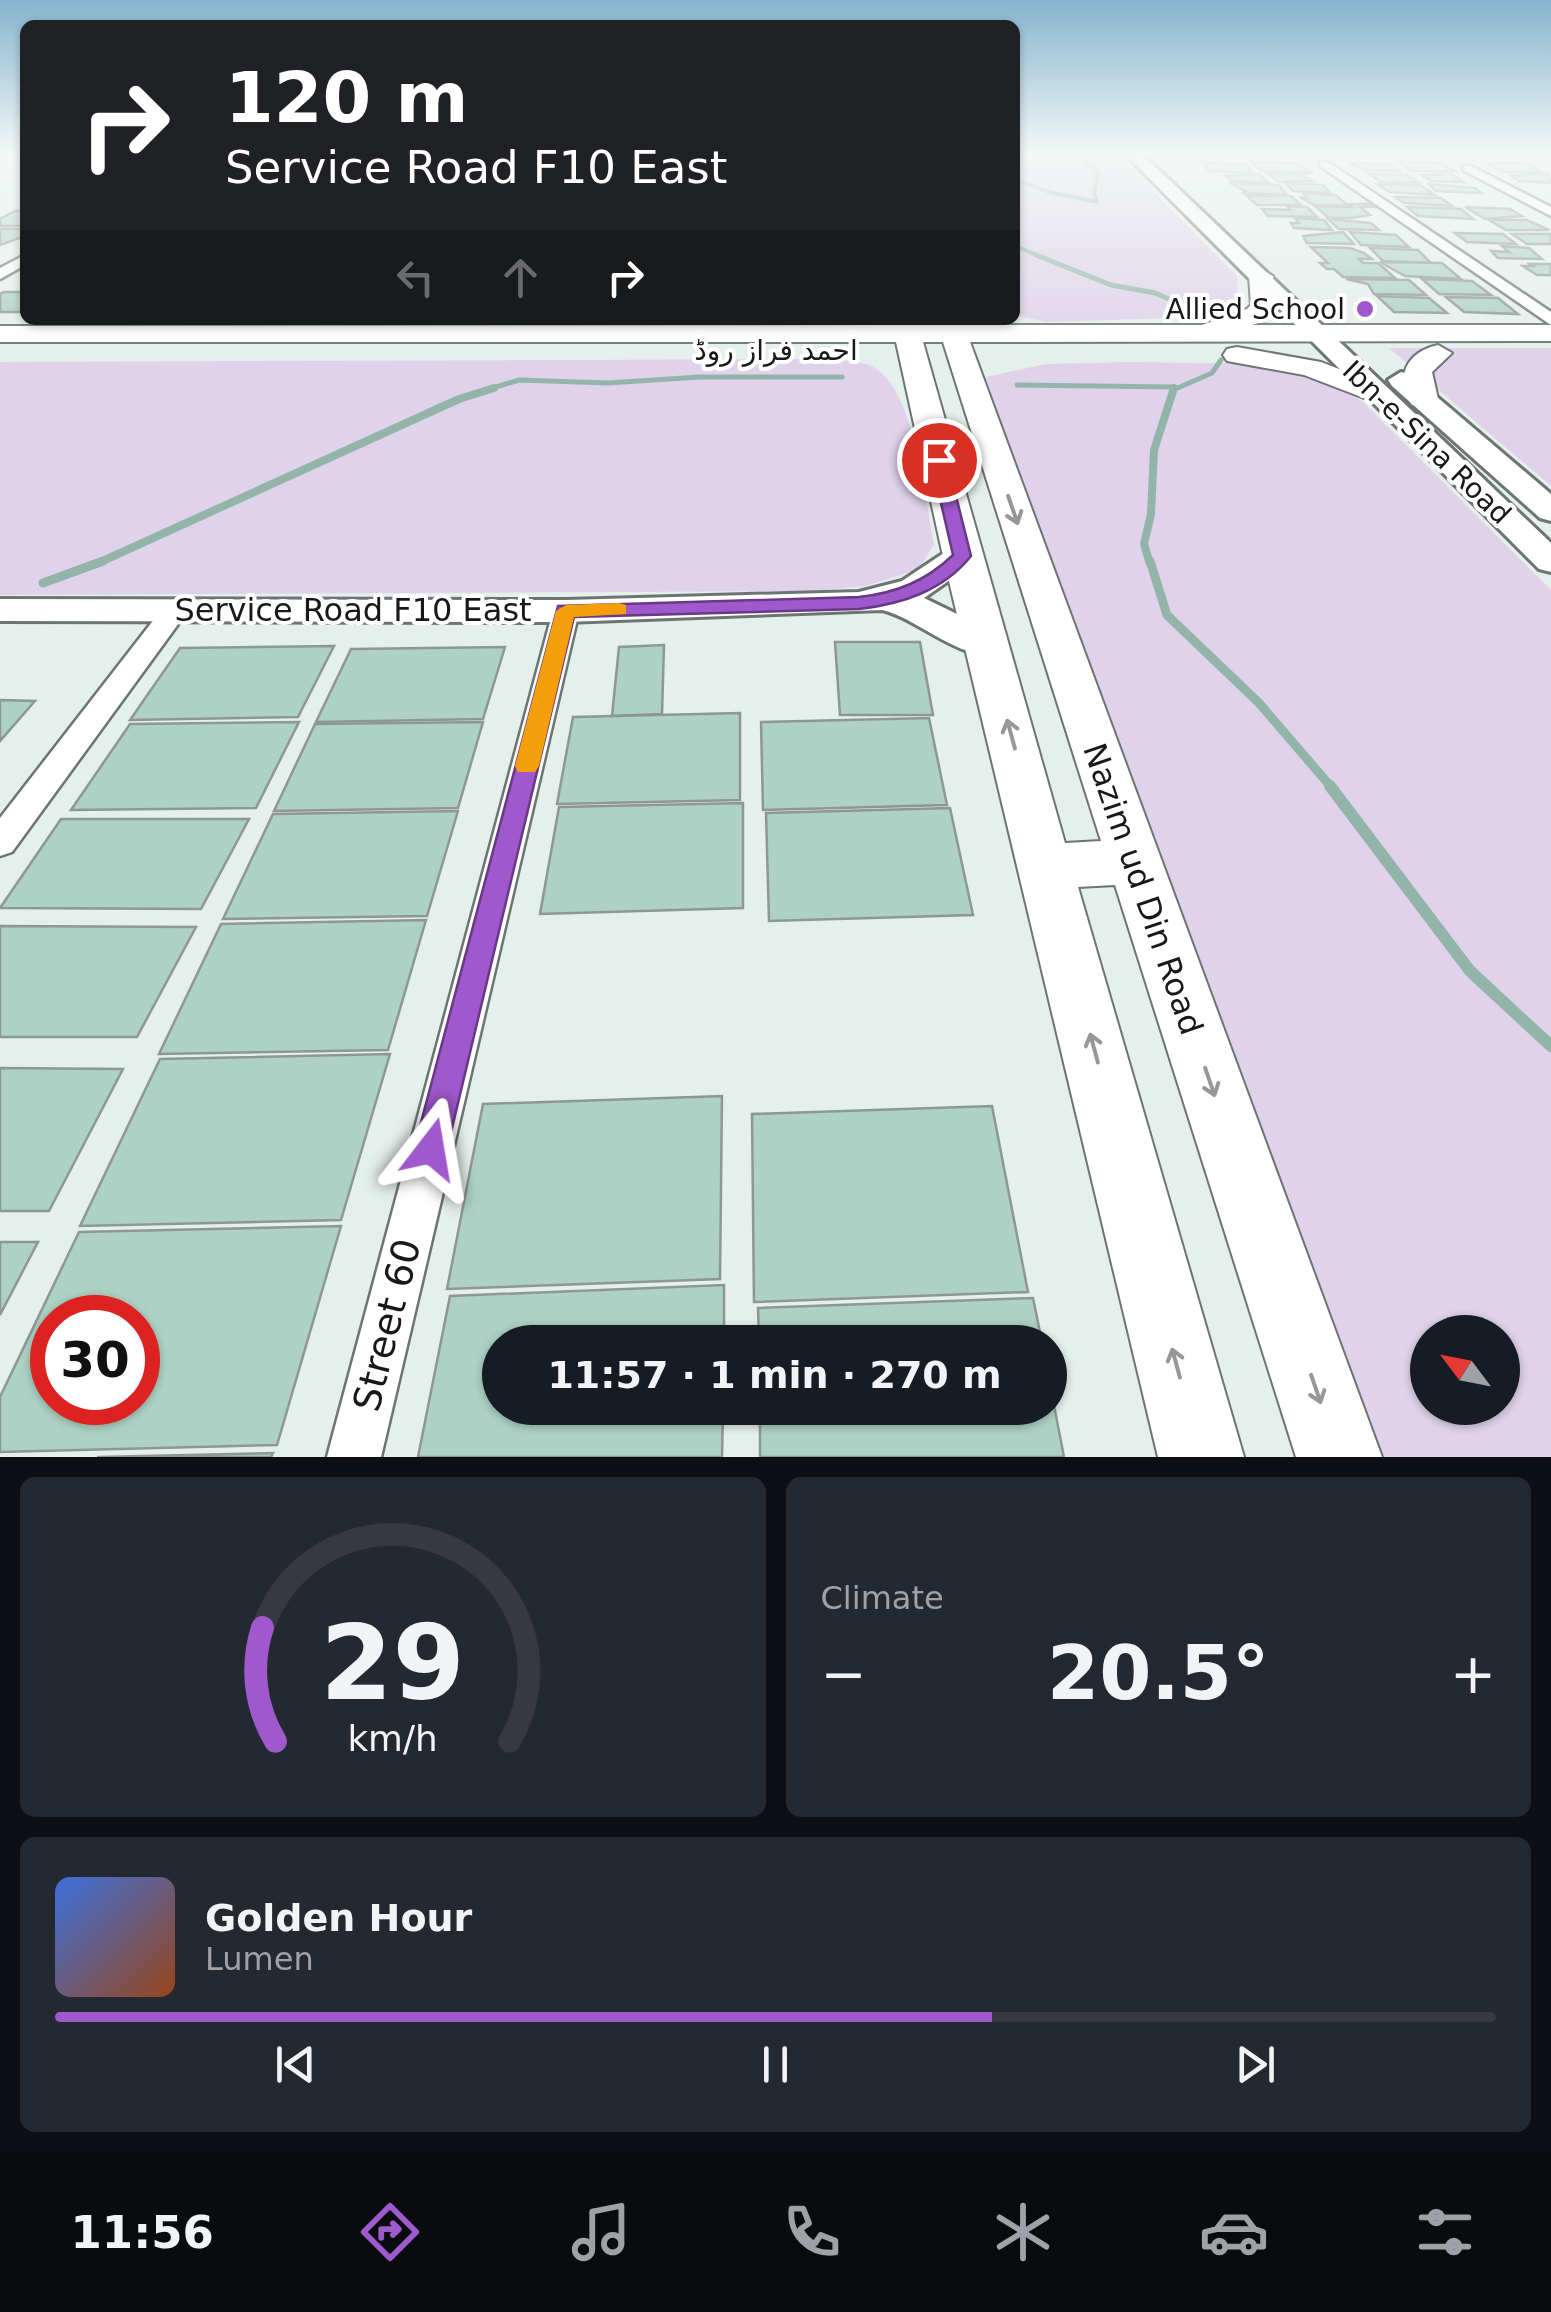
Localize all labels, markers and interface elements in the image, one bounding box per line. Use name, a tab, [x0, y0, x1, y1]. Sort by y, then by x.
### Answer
text: 120 m	[225, 57, 468, 139]
icon: right	[60, 60, 190, 190]
text: Service Road F10 East	[225, 141, 727, 194]
icon: left	[388, 250, 443, 305]
icon: ahead	[493, 250, 548, 305]
icon: right	[598, 250, 653, 305]
place label: Allied School	[1166, 293, 1345, 326]
marker: Allied School	[1354, 298, 1376, 320]
street label: احمد فراز روڈ	[694, 334, 858, 367]
street label: Ibn-e-Sina Road	[1336, 354, 1518, 531]
pin	[897, 418, 982, 503]
icon: arrive	[912, 433, 967, 488]
one-way arrow	[1005, 494, 1023, 525]
street label: Service Road F10 East	[174, 591, 532, 629]
one-way arrow	[1000, 719, 1019, 750]
street label: Nazim ud Din Road	[1075, 738, 1211, 1040]
one-way arrow	[1084, 1033, 1103, 1064]
one-way arrow	[1202, 1066, 1220, 1097]
position arrow	[379, 1097, 483, 1201]
street label: Street 60	[344, 1234, 430, 1416]
speed limit sign: 30	[30, 1295, 160, 1425]
north arrow	[1410, 1315, 1520, 1425]
map controls	[1410, 1315, 1520, 1425]
one-way arrow	[1166, 1348, 1185, 1379]
text: 11:57 · 1 min · 270 m	[547, 1353, 1002, 1397]
one-way arrow	[1308, 1373, 1326, 1404]
text: Climate	[821, 1579, 944, 1617]
text: 29	[320, 1602, 465, 1724]
text: 20.5°	[1047, 1629, 1270, 1717]
text: −	[821, 1642, 867, 1706]
text: +	[1450, 1642, 1496, 1706]
text: km/h	[348, 1718, 438, 1759]
text: Golden Hour	[205, 1896, 472, 1940]
text: Lumen	[205, 1940, 314, 1978]
icon: previous	[268, 2037, 323, 2092]
icon: pause	[748, 2037, 803, 2092]
icon: next	[1228, 2037, 1283, 2092]
icon: directions	[355, 2197, 425, 2267]
icon: music	[566, 2197, 636, 2267]
icon: phone	[777, 2197, 847, 2267]
icon: climate	[988, 2197, 1058, 2267]
icon: car	[1199, 2197, 1269, 2267]
icon: filters	[1410, 2197, 1480, 2267]
text: 11:56	[71, 2206, 214, 2259]

